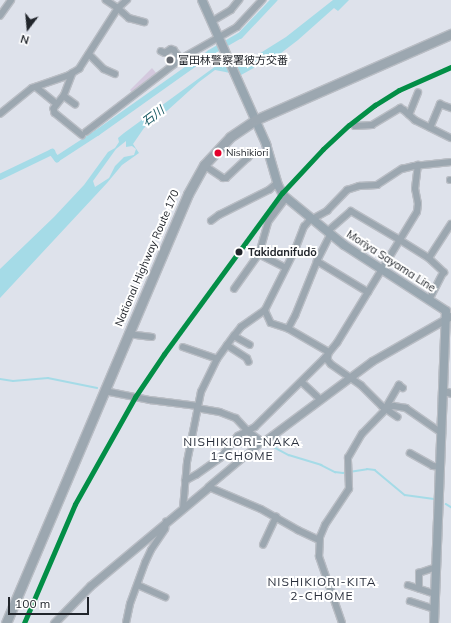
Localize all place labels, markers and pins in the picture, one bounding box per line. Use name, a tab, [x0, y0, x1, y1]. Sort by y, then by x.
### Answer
place label: 富田林警察署彼方交番	[178, 53, 288, 67]
marker: 富田林警察署彼方交番	[165, 55, 175, 65]
place label: Nishikiori	[226, 147, 268, 159]
marker: Nishikiori	[213, 148, 223, 158]
marker: Takidanifudō	[232, 245, 246, 259]
place label: Takidanifudō	[248, 245, 317, 259]

